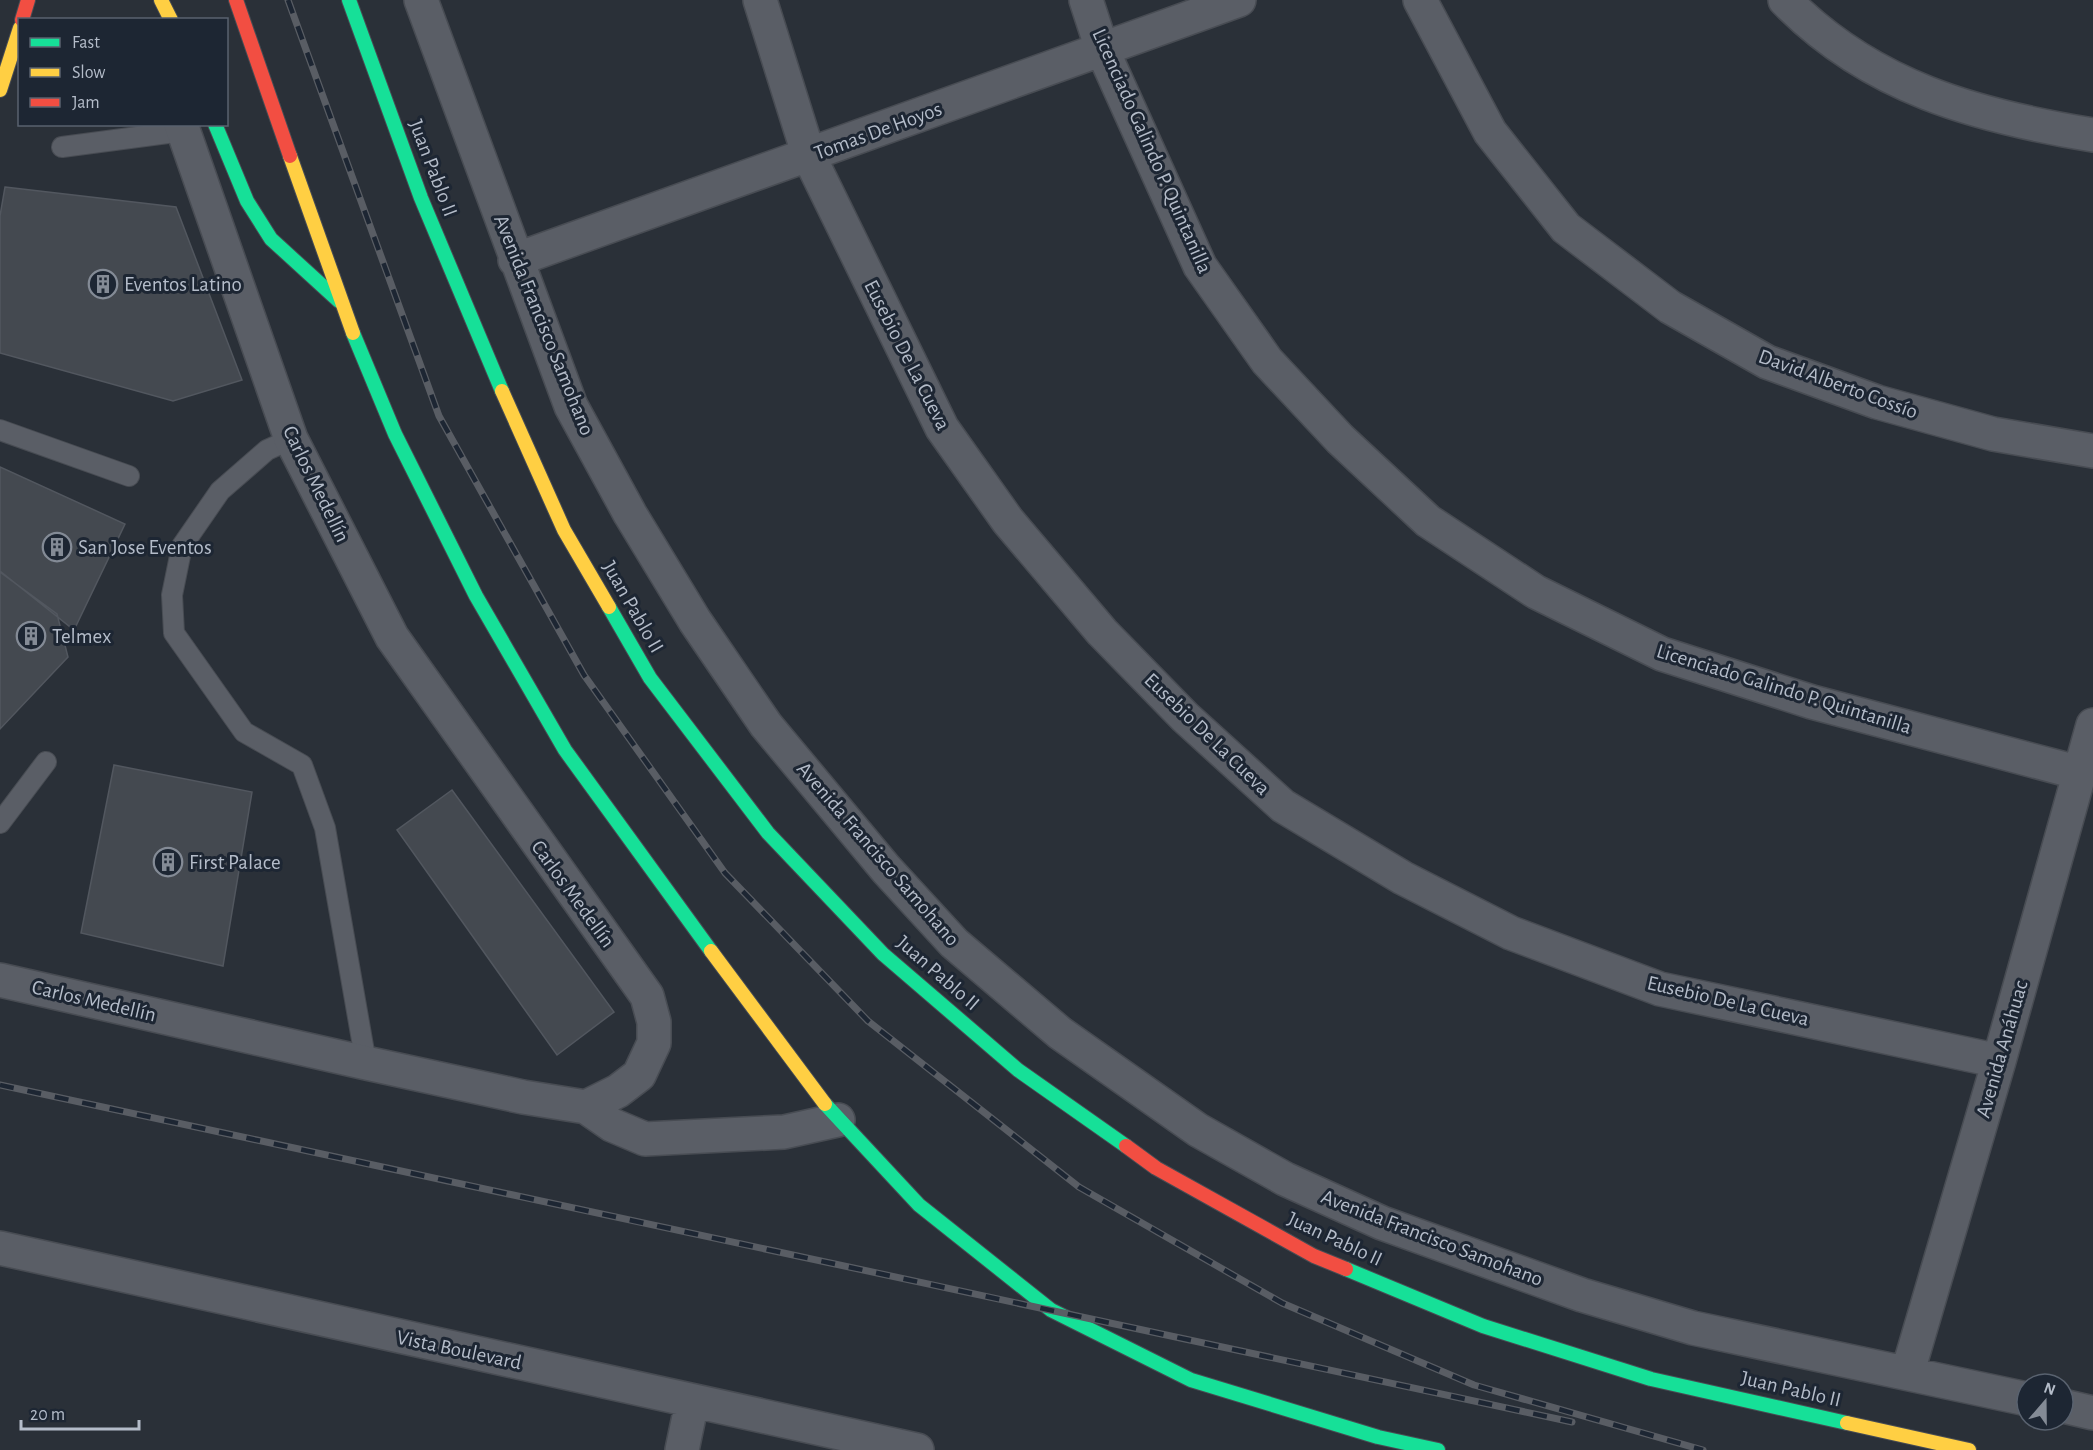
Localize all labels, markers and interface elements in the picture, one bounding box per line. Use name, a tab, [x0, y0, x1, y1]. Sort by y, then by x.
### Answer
legend	[18, 18, 228, 126]
street label: Licenciado Galindo P. Quintanilla	[1088, 26, 1216, 277]
text: Fast	[72, 34, 100, 52]
text: Slow	[72, 64, 105, 82]
text: Jam	[72, 94, 100, 112]
street label: Tomas De Hoyos	[811, 98, 945, 164]
street label: Juan Pablo II	[405, 117, 461, 219]
street label: Avenida Francisco Samohano	[490, 212, 598, 438]
building icon: Eventos Latino	[87, 268, 119, 300]
place label: Eventos Latino	[124, 274, 242, 295]
street label: Eusebio De La Cueva	[860, 277, 954, 434]
street label: David Alberto Cossío	[1756, 345, 1920, 423]
street label: Carlos Medellín	[279, 422, 353, 546]
building icon: San Jose Eventos	[41, 531, 73, 563]
place label: San Jose Eventos	[78, 537, 212, 558]
street label: Juan Pablo II	[598, 558, 668, 656]
building icon: Telmex	[15, 620, 47, 652]
place label: Telmex	[52, 626, 111, 647]
street label: Licenciado Galindo P. Quintanilla	[1654, 640, 1914, 738]
street label: Eusebio De La Cueva	[1140, 669, 1274, 799]
street label: Avenida Francisco Samohano	[793, 758, 963, 950]
street label: Carlos Medellín	[527, 837, 619, 951]
building icon: First Palace	[152, 846, 184, 878]
place label: First Palace	[189, 852, 281, 873]
street label: Juan Pablo II	[893, 932, 983, 1014]
street label: Eusebio De La Cueva	[1645, 972, 1811, 1030]
street label: Carlos Medellín	[30, 977, 158, 1025]
street label: Avenida Anáhuac	[1972, 978, 2032, 1120]
street label: Avenida Francisco Samohano	[1318, 1186, 1546, 1290]
street label: Juan Pablo II	[1284, 1208, 1386, 1270]
street label: Vista Boulevard	[395, 1327, 524, 1374]
street label: Juan Pablo II	[1739, 1367, 1843, 1411]
north arrow	[2015, 1372, 2075, 1432]
text: N	[2042, 1379, 2058, 1398]
scale bar	[21, 1393, 140, 1431]
text: 20 m	[30, 1406, 65, 1424]

